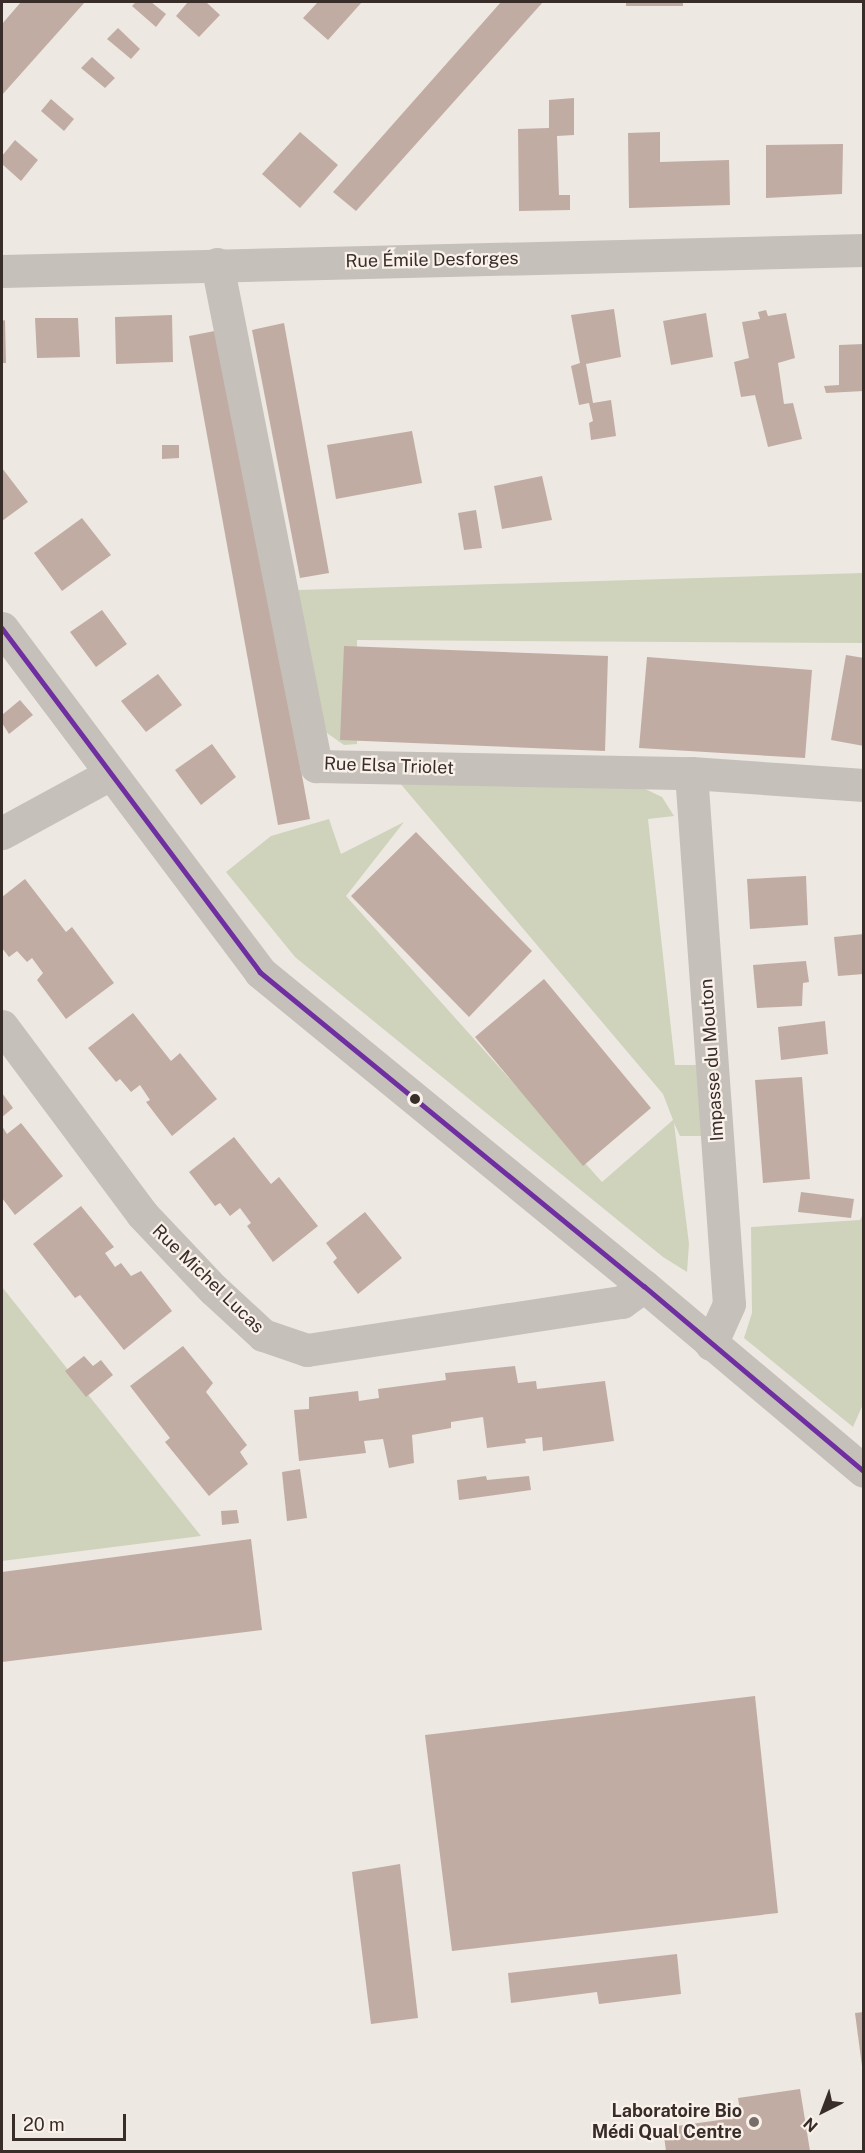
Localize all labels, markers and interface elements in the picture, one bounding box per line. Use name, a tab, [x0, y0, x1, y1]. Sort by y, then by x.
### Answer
street label: Rue Émile Desforges	[345, 248, 519, 272]
street label: Rue Elsa Triolet	[324, 753, 454, 779]
street label: Impasse du Mouton	[696, 978, 728, 1142]
unlabelled marker	[409, 1093, 421, 1105]
street label: Rue Michel Lucas	[148, 1220, 268, 1338]
north arrow	[793, 2081, 853, 2141]
place label: Laboratoire Bio Médi Qual Centre	[592, 2101, 742, 2144]
scale bar	[15, 2102, 129, 2140]
text: 20 m	[23, 2114, 65, 2135]
text: N	[800, 2114, 822, 2136]
marker: Laboratoire Bio Médi Qual Centre	[747, 2115, 761, 2129]

